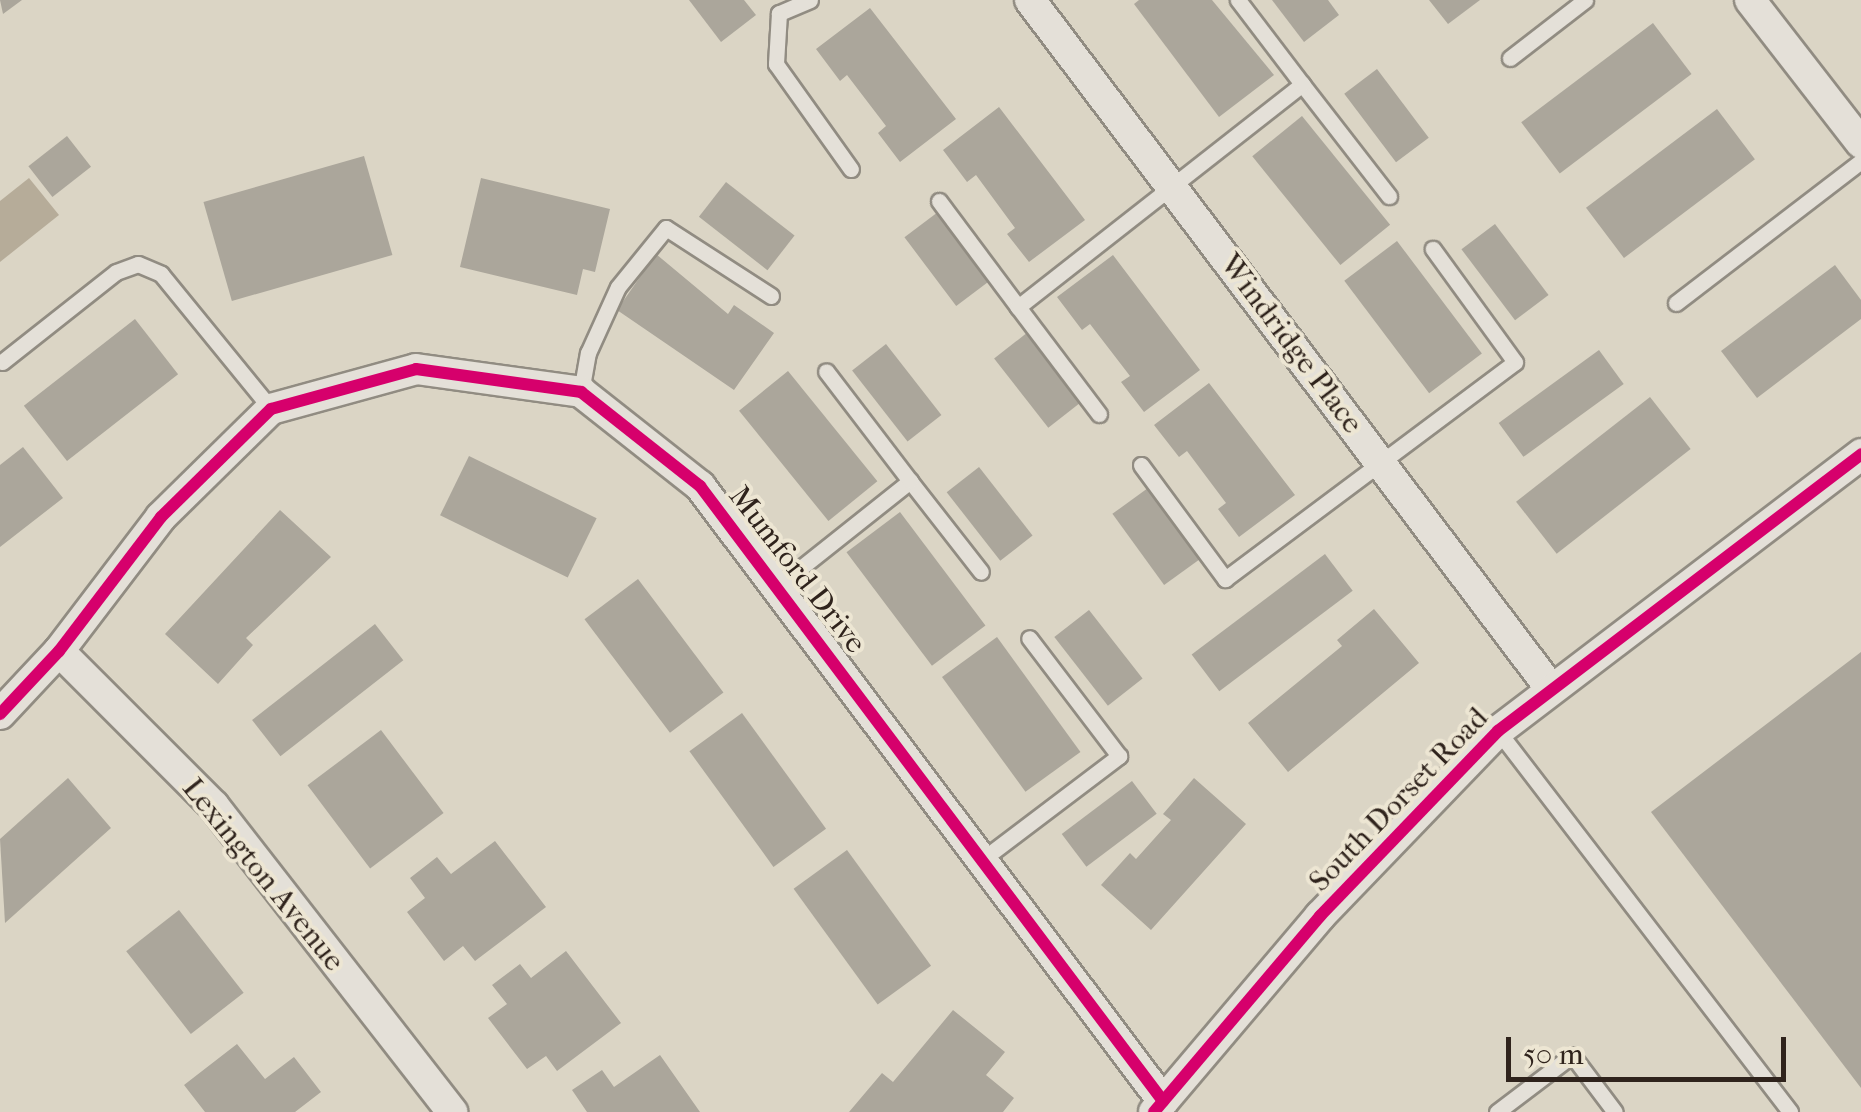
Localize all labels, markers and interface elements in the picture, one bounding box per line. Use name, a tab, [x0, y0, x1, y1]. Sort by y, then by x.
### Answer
street label: Windridge Place	[1212, 247, 1370, 441]
street label: Mumford Drive	[721, 479, 873, 661]
street label: South Dorset Road	[1302, 701, 1496, 899]
street label: Lexington Avenue	[174, 771, 352, 979]
scale bar	[1511, 1017, 1791, 1079]
text: 50 m	[1523, 1037, 1584, 1072]

